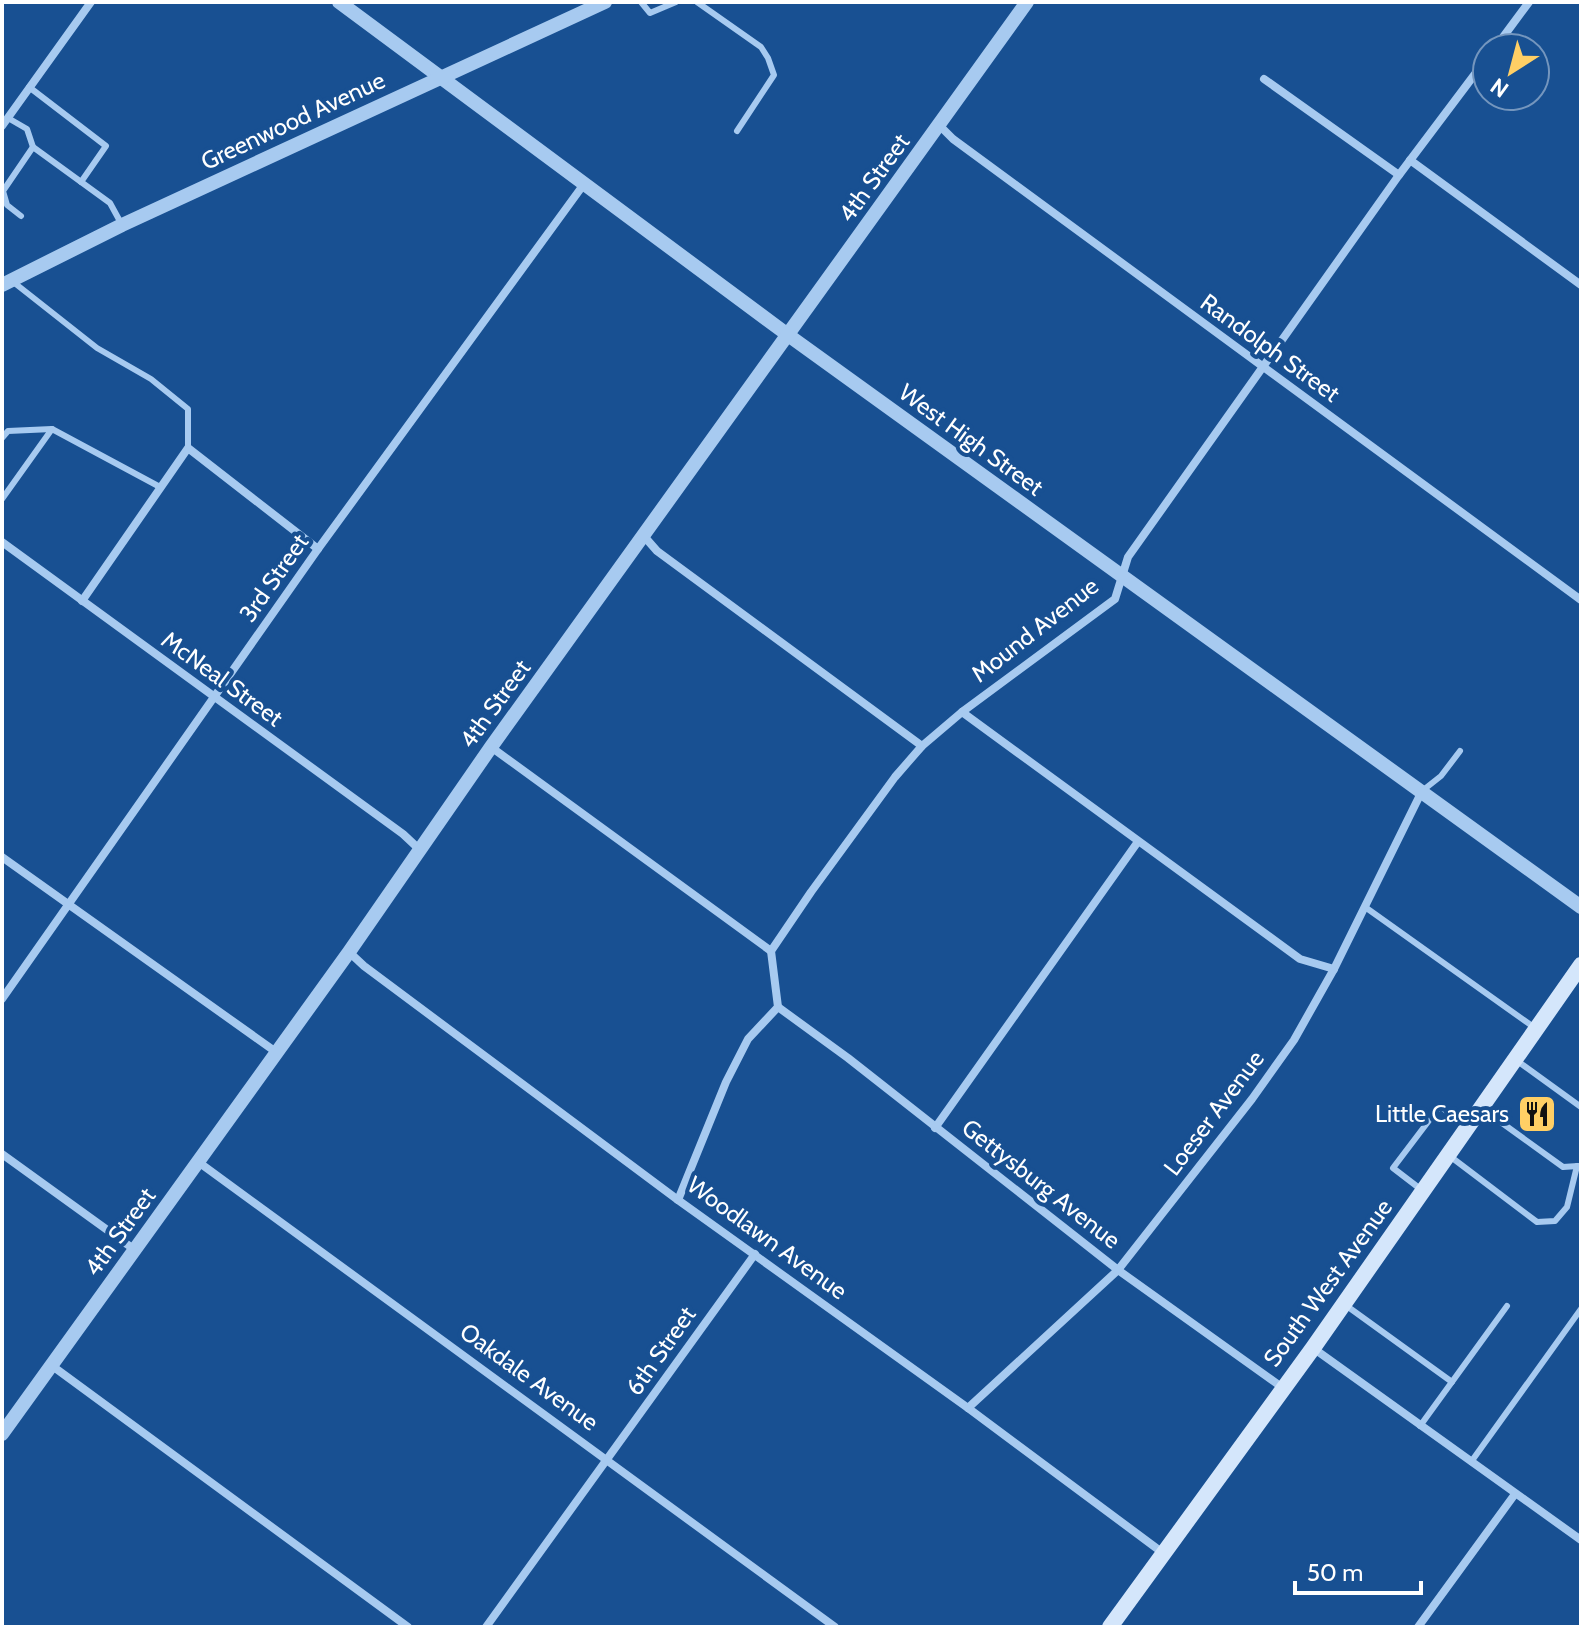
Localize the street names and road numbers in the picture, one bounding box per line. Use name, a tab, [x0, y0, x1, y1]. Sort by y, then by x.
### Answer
street label: Greenwood Avenue	[196, 65, 389, 176]
street label: 4th Street	[832, 128, 915, 228]
street label: Randolph Street	[1195, 287, 1346, 408]
street label: West High Street	[893, 378, 1049, 502]
street label: 3rd Street	[233, 528, 314, 627]
street label: Mound Avenue	[965, 571, 1104, 688]
street label: McNeal Street	[156, 625, 289, 732]
street label: 4th Street	[453, 654, 536, 754]
street label: Loeser Avenue	[1157, 1045, 1270, 1181]
street label: Gettysburg Avenue	[956, 1113, 1126, 1255]
street label: Woodlawn Avenue	[682, 1170, 853, 1305]
street label: 4th Street	[78, 1182, 161, 1282]
street label: South West Avenue	[1257, 1193, 1398, 1372]
street label: 6th Street	[620, 1301, 702, 1401]
street label: Oakdale Avenue	[454, 1317, 604, 1437]

